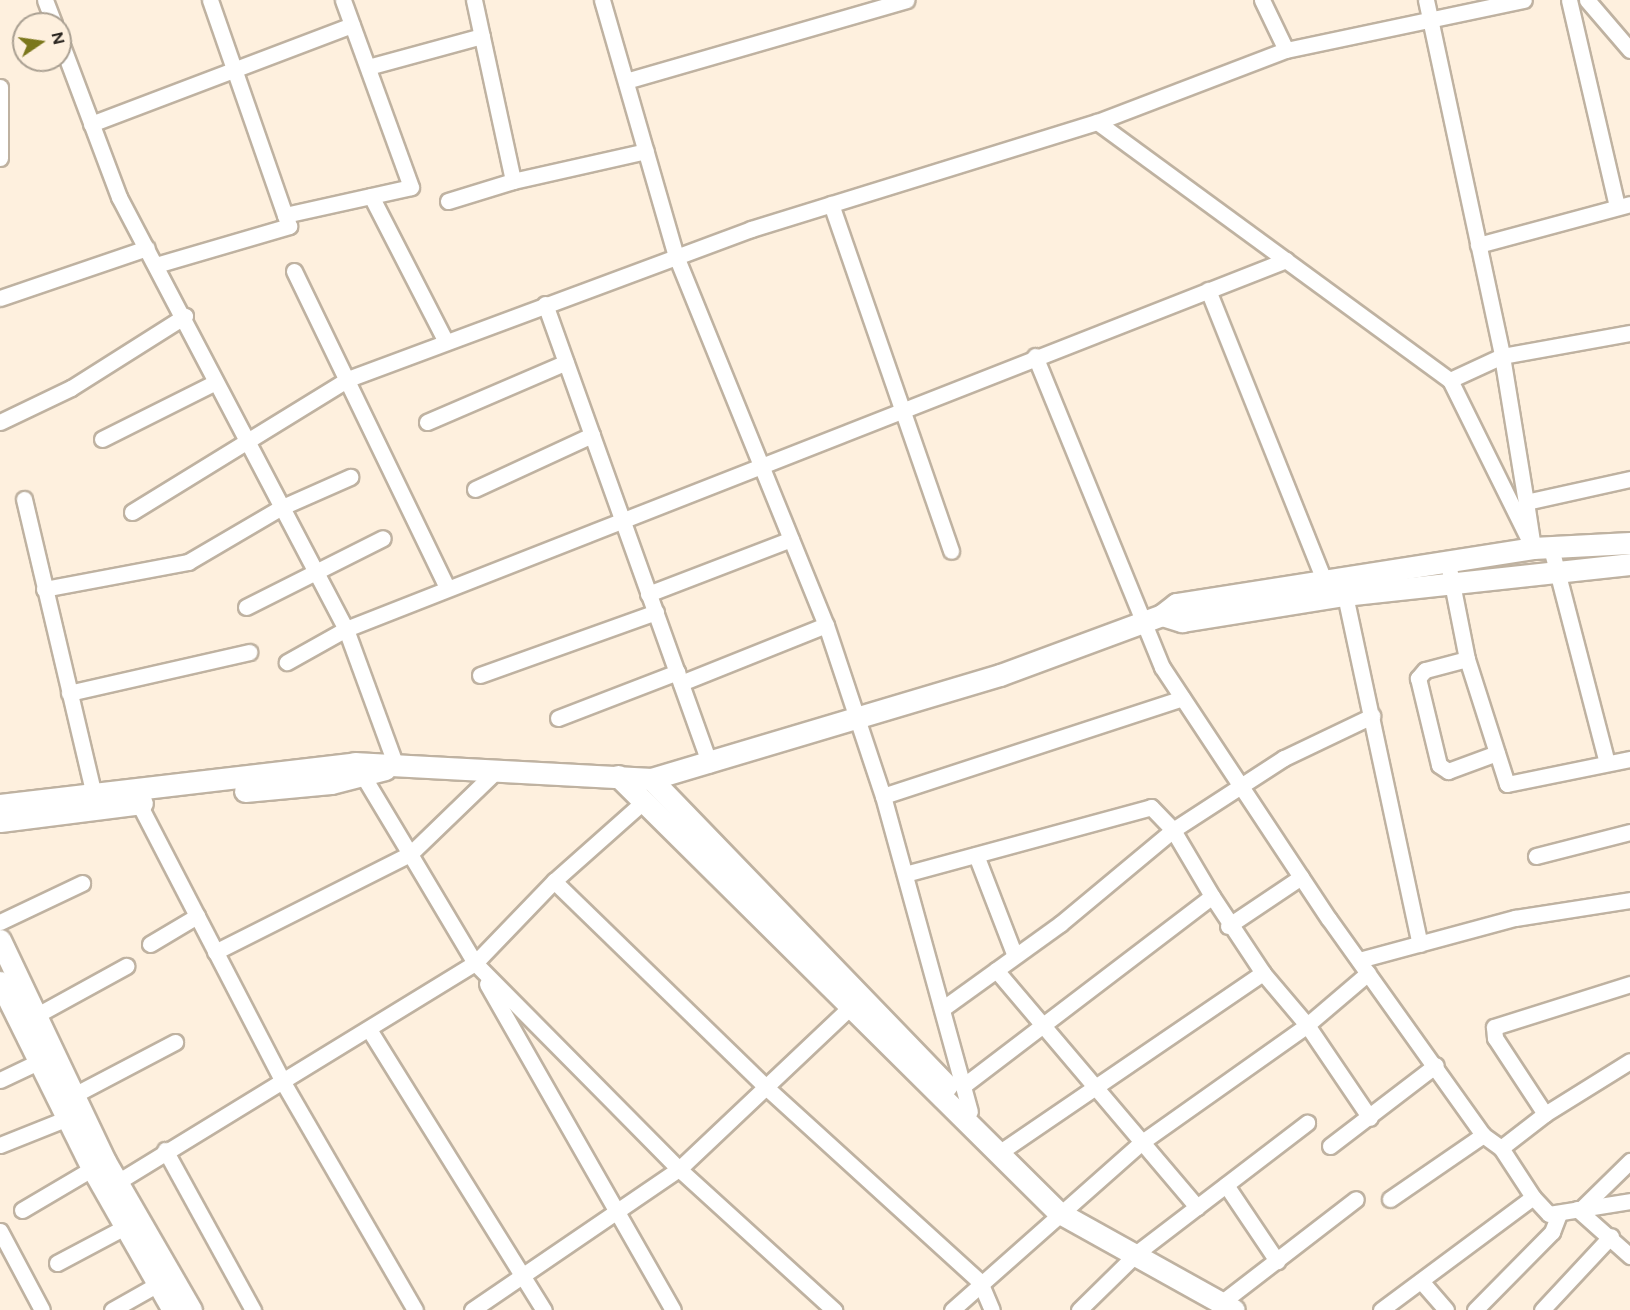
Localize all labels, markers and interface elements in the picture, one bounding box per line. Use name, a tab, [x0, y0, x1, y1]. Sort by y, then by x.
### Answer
north arrow	[12, 12, 72, 72]
text: N	[47, 30, 69, 46]

